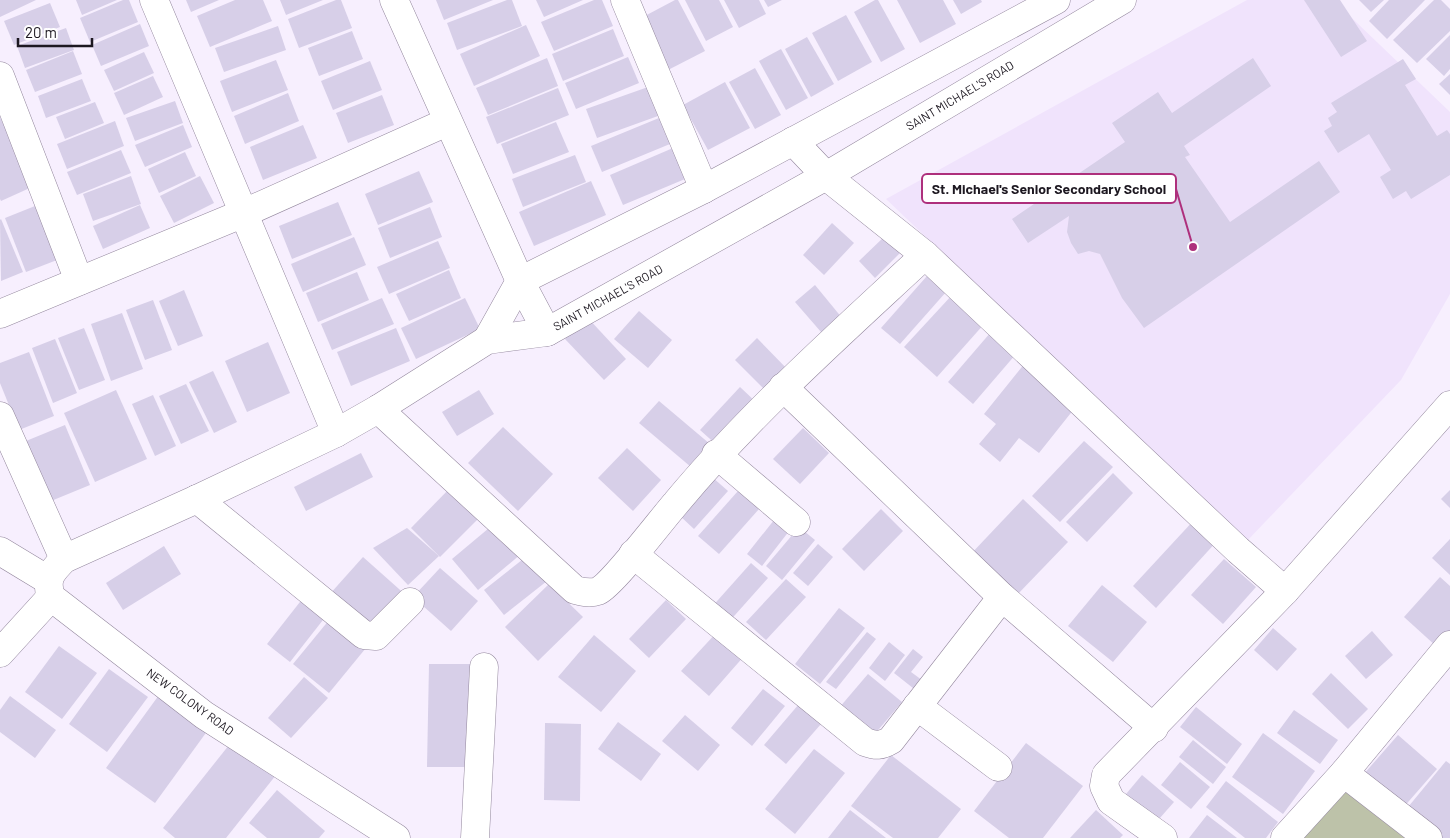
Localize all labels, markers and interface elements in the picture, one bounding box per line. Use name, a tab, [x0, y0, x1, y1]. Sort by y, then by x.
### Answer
scale bar	[18, 15, 91, 47]
text: 20 m	[25, 23, 57, 41]
street label: SAINT MICHAEL'S ROAD	[903, 57, 1016, 133]
callout: St. Michael's Senior Secondary School	[922, 174, 1176, 203]
text: St. Michael's Senior Secondary School	[932, 180, 1166, 197]
street label: SAINT MICHAEL'S ROAD	[550, 261, 665, 333]
street label: NEW COLONY ROAD	[144, 665, 237, 737]

